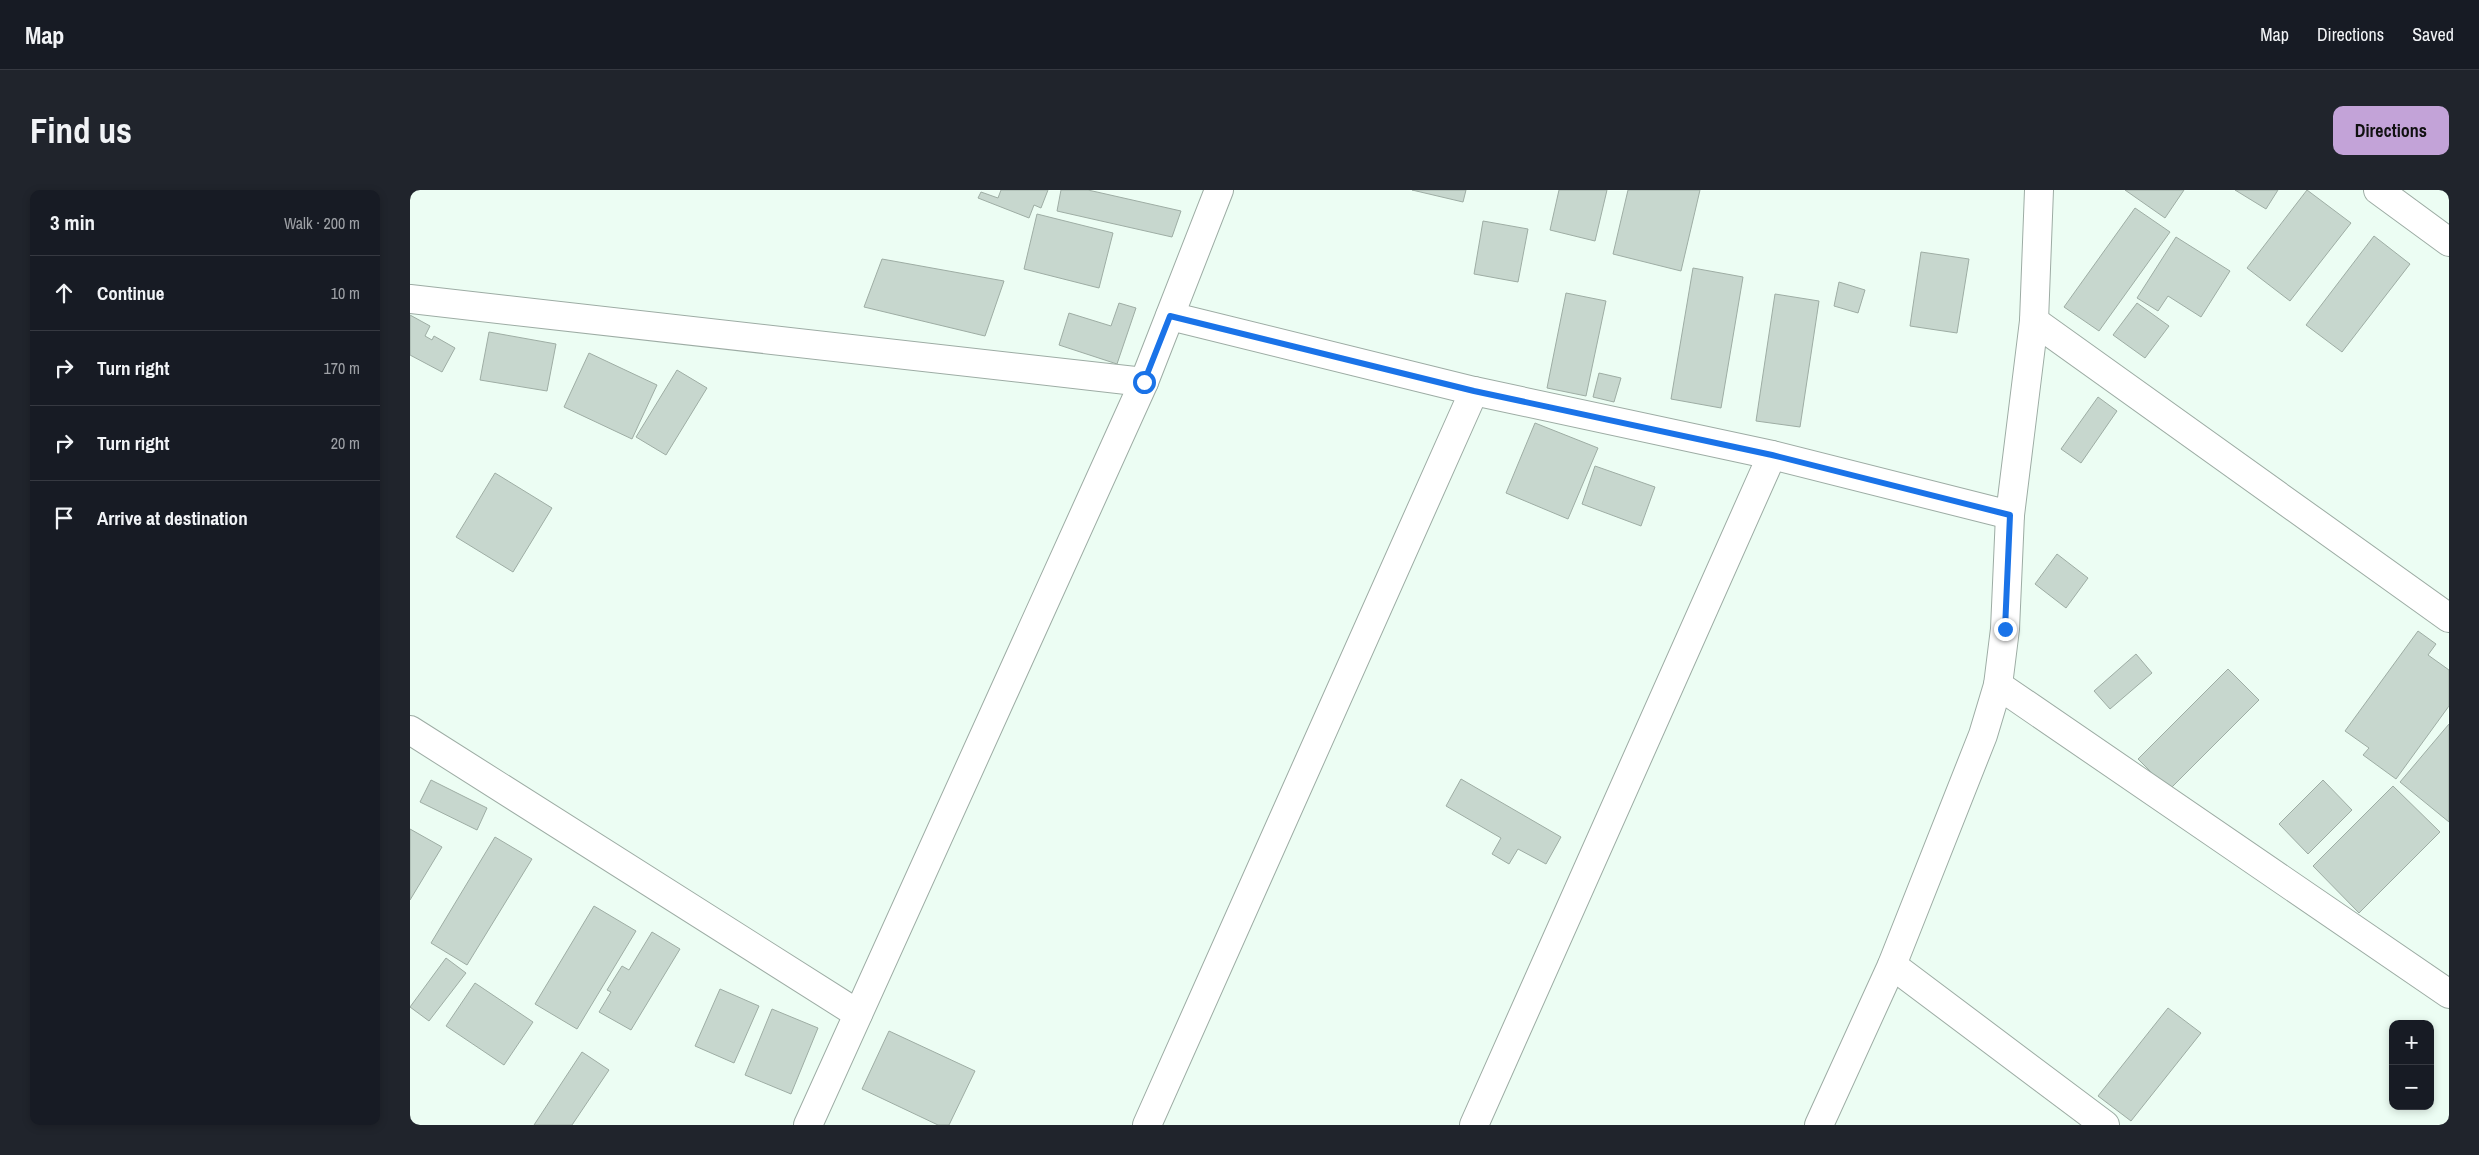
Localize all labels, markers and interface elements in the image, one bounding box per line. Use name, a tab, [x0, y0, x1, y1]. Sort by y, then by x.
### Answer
text: Map	[25, 19, 64, 51]
text: Map	[2260, 22, 2289, 47]
text: Directions	[2317, 22, 2384, 47]
text: Saved	[2412, 22, 2454, 47]
button: Directions	[2333, 106, 2449, 155]
text: Find us	[30, 107, 132, 154]
text: 3 min	[50, 208, 95, 237]
text: Walk · 200 m	[284, 212, 360, 234]
icon: ahead	[50, 279, 78, 307]
text: Continue	[97, 280, 165, 306]
text: 10 m	[331, 282, 360, 304]
icon: right	[50, 354, 78, 382]
text: Turn right	[97, 355, 169, 381]
text: 170 m	[324, 357, 360, 379]
route start	[1133, 371, 1156, 394]
icon: right	[50, 429, 78, 457]
text: Turn right	[97, 430, 169, 456]
text: 20 m	[331, 432, 360, 454]
icon: arrive	[50, 504, 78, 532]
text: Arrive at destination	[97, 505, 248, 531]
route end	[1994, 618, 2017, 641]
map controls	[2389, 1020, 2434, 1110]
button: +	[2389, 1020, 2434, 1065]
button: −	[2389, 1065, 2434, 1110]

